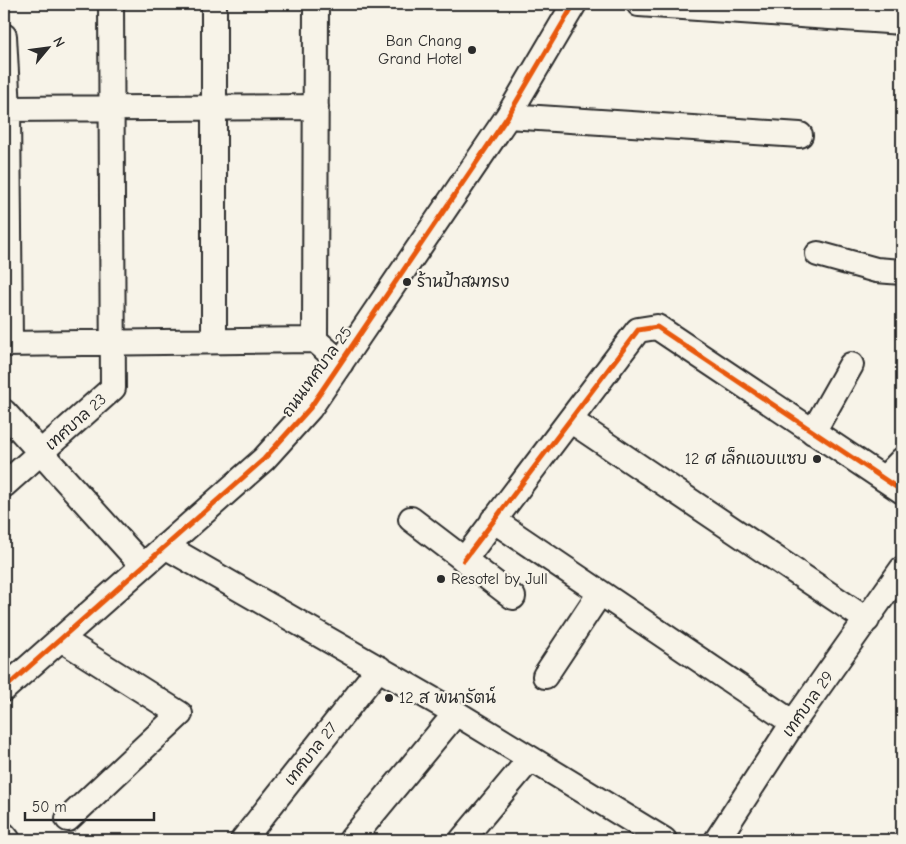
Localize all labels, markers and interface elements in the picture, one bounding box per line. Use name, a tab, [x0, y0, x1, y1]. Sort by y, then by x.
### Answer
north arrow	[22, 22, 72, 72]
place label: Ban Chang Grand Hotel	[378, 32, 462, 68]
text: N	[49, 34, 69, 50]
marker: Ban Chang Grand Hotel	[466, 44, 478, 56]
place label: ร้านป้าสมทรง	[417, 271, 509, 291]
marker: ร้านป้าสมทรง	[401, 276, 413, 288]
street label: ถนนเทศบาล 25	[278, 323, 356, 421]
street label: เทศบาล 23	[42, 390, 110, 454]
place label: 12 ศ เล็กแอบแซบ	[685, 447, 807, 468]
marker: 12 ศ เล็กแอบแซบ	[811, 453, 823, 465]
place label: Resotel by Jull	[451, 570, 548, 588]
marker: Resotel by Jull	[435, 573, 447, 585]
street label: เทศบาล 29	[779, 668, 837, 740]
place label: 12 ส พนารัตน์	[399, 686, 496, 707]
marker: 12 ส พนารัตน์	[383, 692, 395, 704]
street label: เทศบาล 27	[281, 719, 341, 789]
scale bar	[25, 789, 154, 821]
text: 50 m	[32, 798, 67, 816]

